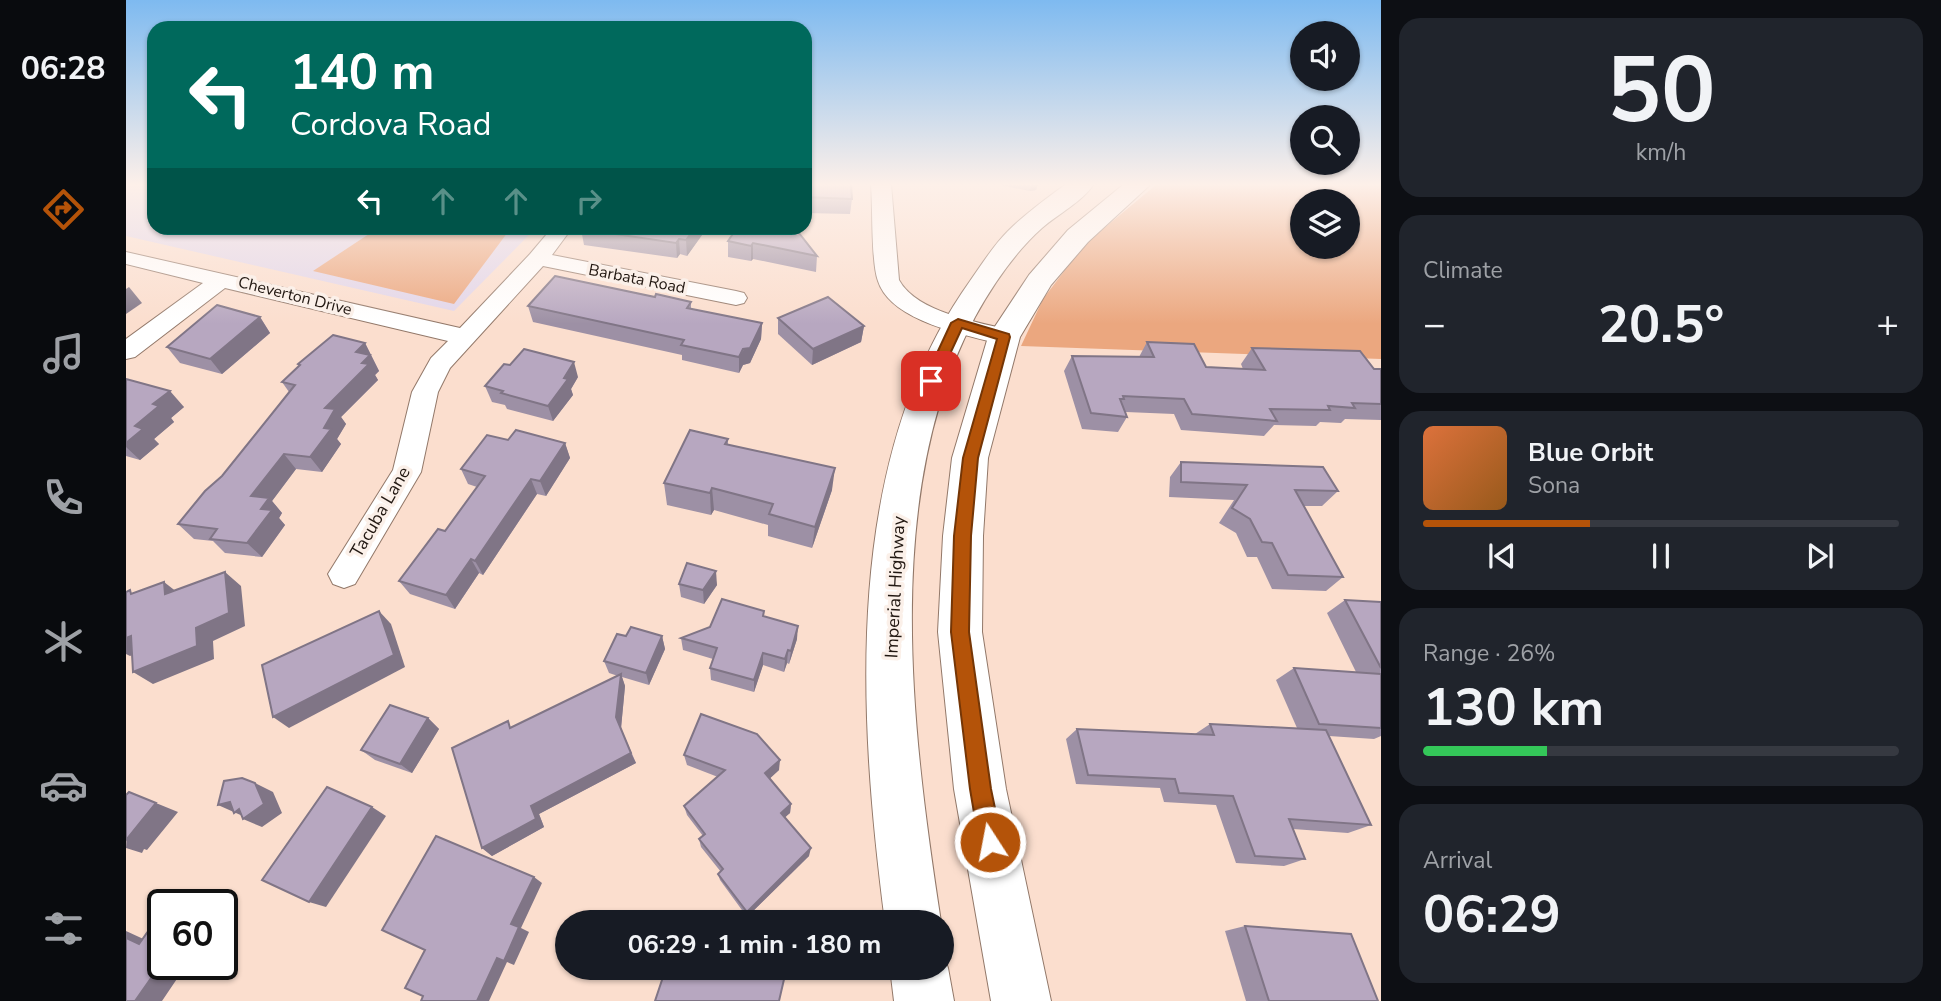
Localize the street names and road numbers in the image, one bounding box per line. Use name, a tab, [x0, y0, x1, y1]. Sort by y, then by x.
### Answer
street label: Barbata Road	[587, 259, 687, 299]
street label: Cheverton Drive	[236, 271, 354, 321]
street label: Tacuba Lane	[344, 462, 416, 562]
street label: Imperial Highway	[879, 515, 911, 659]

